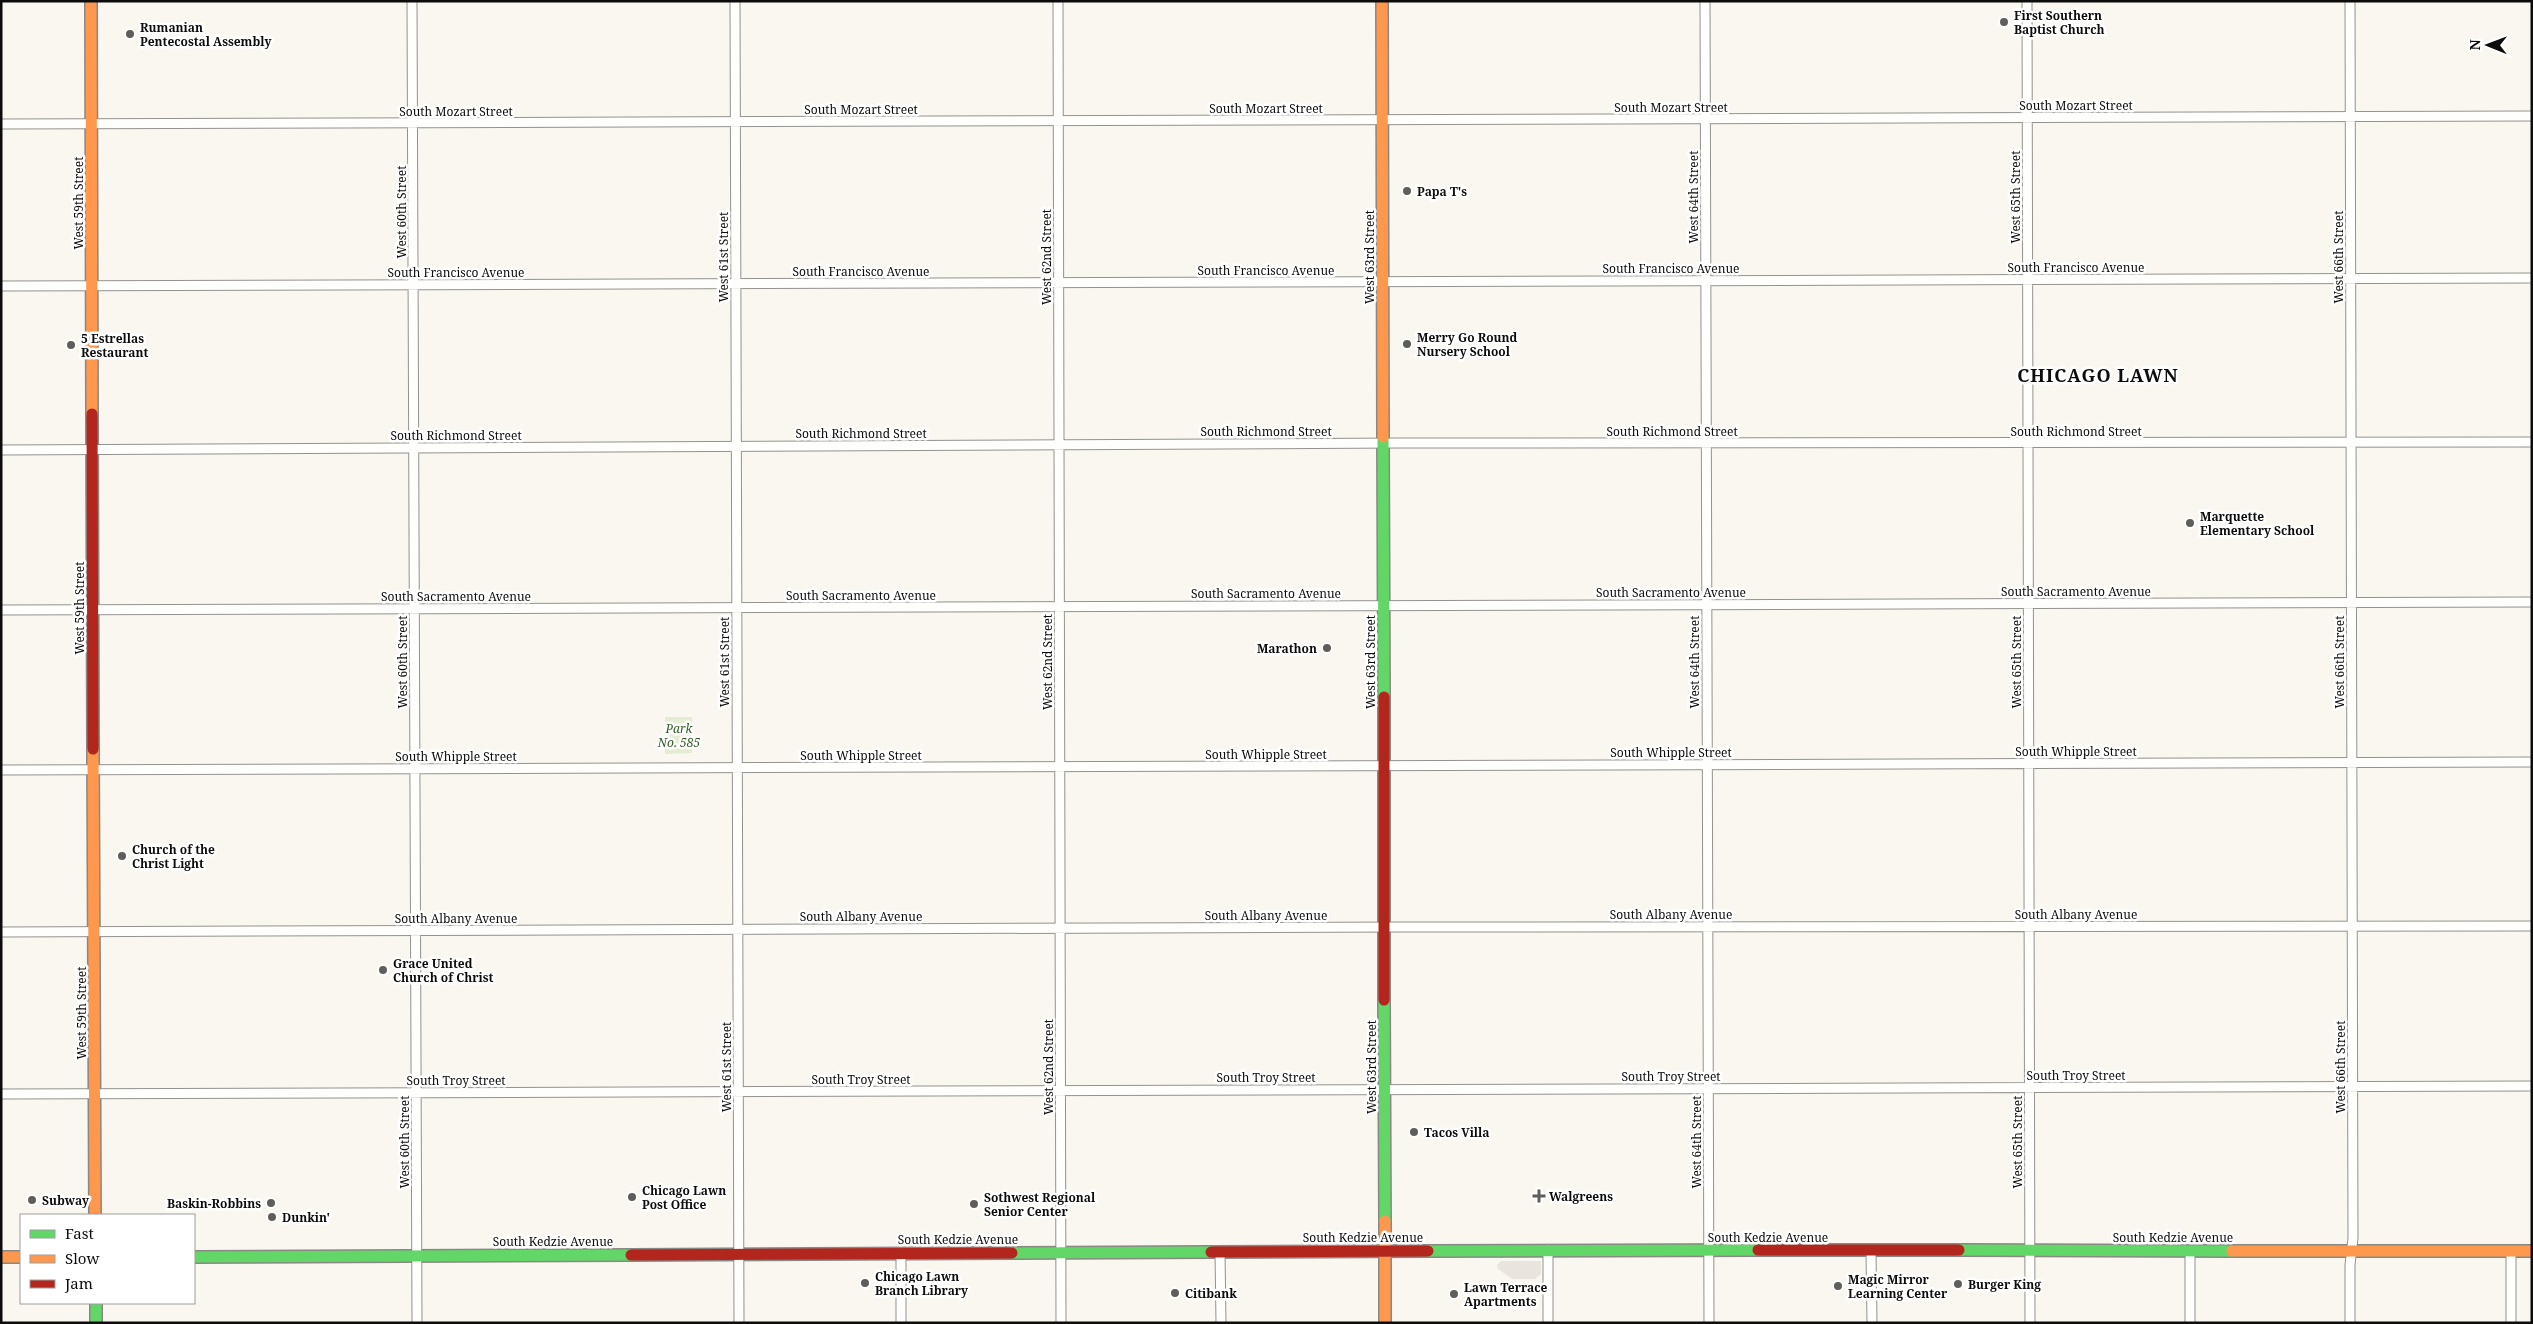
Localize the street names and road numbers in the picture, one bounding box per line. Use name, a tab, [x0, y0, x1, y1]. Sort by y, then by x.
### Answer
street label: South Mozart Street	[2019, 97, 2133, 114]
street label: South Mozart Street	[1614, 99, 1728, 116]
street label: South Mozart Street	[1209, 100, 1323, 117]
street label: South Mozart Street	[804, 101, 918, 118]
street label: South Mozart Street	[399, 103, 513, 120]
street label: West 64th Street	[1685, 151, 1702, 243]
street label: West 65th Street	[2007, 151, 2024, 243]
street label: West 59th Street	[70, 157, 87, 249]
street label: West 60th Street	[393, 166, 410, 258]
street label: West 62nd Street	[1038, 209, 1055, 305]
street label: West 63rd Street	[1361, 210, 1378, 304]
street label: West 66th Street	[2330, 211, 2347, 303]
street label: West 61st Street	[715, 212, 732, 302]
street label: South Francisco Avenue	[2007, 259, 2145, 276]
street label: South Francisco Avenue	[1602, 260, 1740, 277]
street label: South Francisco Avenue	[1197, 262, 1335, 279]
street label: South Francisco Avenue	[792, 263, 930, 280]
street label: South Francisco Avenue	[387, 264, 525, 281]
street label: South Richmond Street	[1200, 423, 1332, 440]
street label: South Richmond Street	[1606, 423, 1738, 440]
street label: South Richmond Street	[2010, 423, 2142, 440]
street label: South Richmond Street	[795, 425, 927, 442]
street label: South Richmond Street	[390, 427, 522, 444]
street label: West 59th Street	[71, 562, 88, 654]
street label: South Sacramento Avenue	[2001, 583, 2151, 600]
street label: South Sacramento Avenue	[1596, 584, 1746, 601]
street label: South Sacramento Avenue	[1191, 585, 1341, 602]
street label: South Sacramento Avenue	[786, 587, 936, 604]
street label: South Sacramento Avenue	[381, 588, 531, 605]
street label: West 62nd Street	[1039, 614, 1056, 710]
street label: West 63rd Street	[1362, 615, 1379, 709]
street label: West 60th Street	[394, 616, 411, 708]
street label: West 64th Street	[1686, 616, 1703, 708]
street label: West 65th Street	[2008, 616, 2025, 708]
street label: West 66th Street	[2331, 616, 2348, 708]
street label: West 61st Street	[716, 617, 733, 707]
street label: South Whipple Street	[2015, 743, 2137, 760]
street label: South Whipple Street	[1610, 744, 1732, 761]
street label: South Whipple Street	[1205, 746, 1327, 763]
street label: South Whipple Street	[800, 747, 922, 764]
street label: South Whipple Street	[395, 748, 517, 765]
street label: South Albany Avenue	[1610, 906, 1732, 923]
street label: South Albany Avenue	[2015, 906, 2137, 923]
street label: South Albany Avenue	[1205, 907, 1327, 924]
street label: South Albany Avenue	[800, 908, 922, 925]
street label: South Albany Avenue	[395, 910, 517, 927]
street label: West 59th Street	[73, 967, 90, 1059]
street label: West 62nd Street	[1040, 1019, 1057, 1115]
street label: West 63rd Street	[1363, 1020, 1380, 1114]
street label: West 66th Street	[2332, 1021, 2349, 1113]
street label: West 61st Street	[718, 1022, 735, 1112]
street label: South Troy Street	[2026, 1067, 2126, 1084]
street label: South Troy Street	[1621, 1068, 1721, 1085]
street label: South Troy Street	[1216, 1069, 1316, 1086]
street label: South Troy Street	[811, 1071, 911, 1088]
street label: South Troy Street	[406, 1072, 506, 1089]
street label: West 60th Street	[396, 1096, 413, 1188]
street label: West 64th Street	[1688, 1096, 1705, 1188]
street label: West 65th Street	[2009, 1096, 2026, 1188]
street label: South Kedzie Avenue	[1303, 1229, 1423, 1246]
street label: South Kedzie Avenue	[1708, 1229, 1828, 1246]
street label: South Kedzie Avenue	[2113, 1229, 2233, 1246]
street label: South Kedzie Avenue	[898, 1231, 1018, 1248]
street label: South Kedzie Avenue	[493, 1233, 613, 1250]

